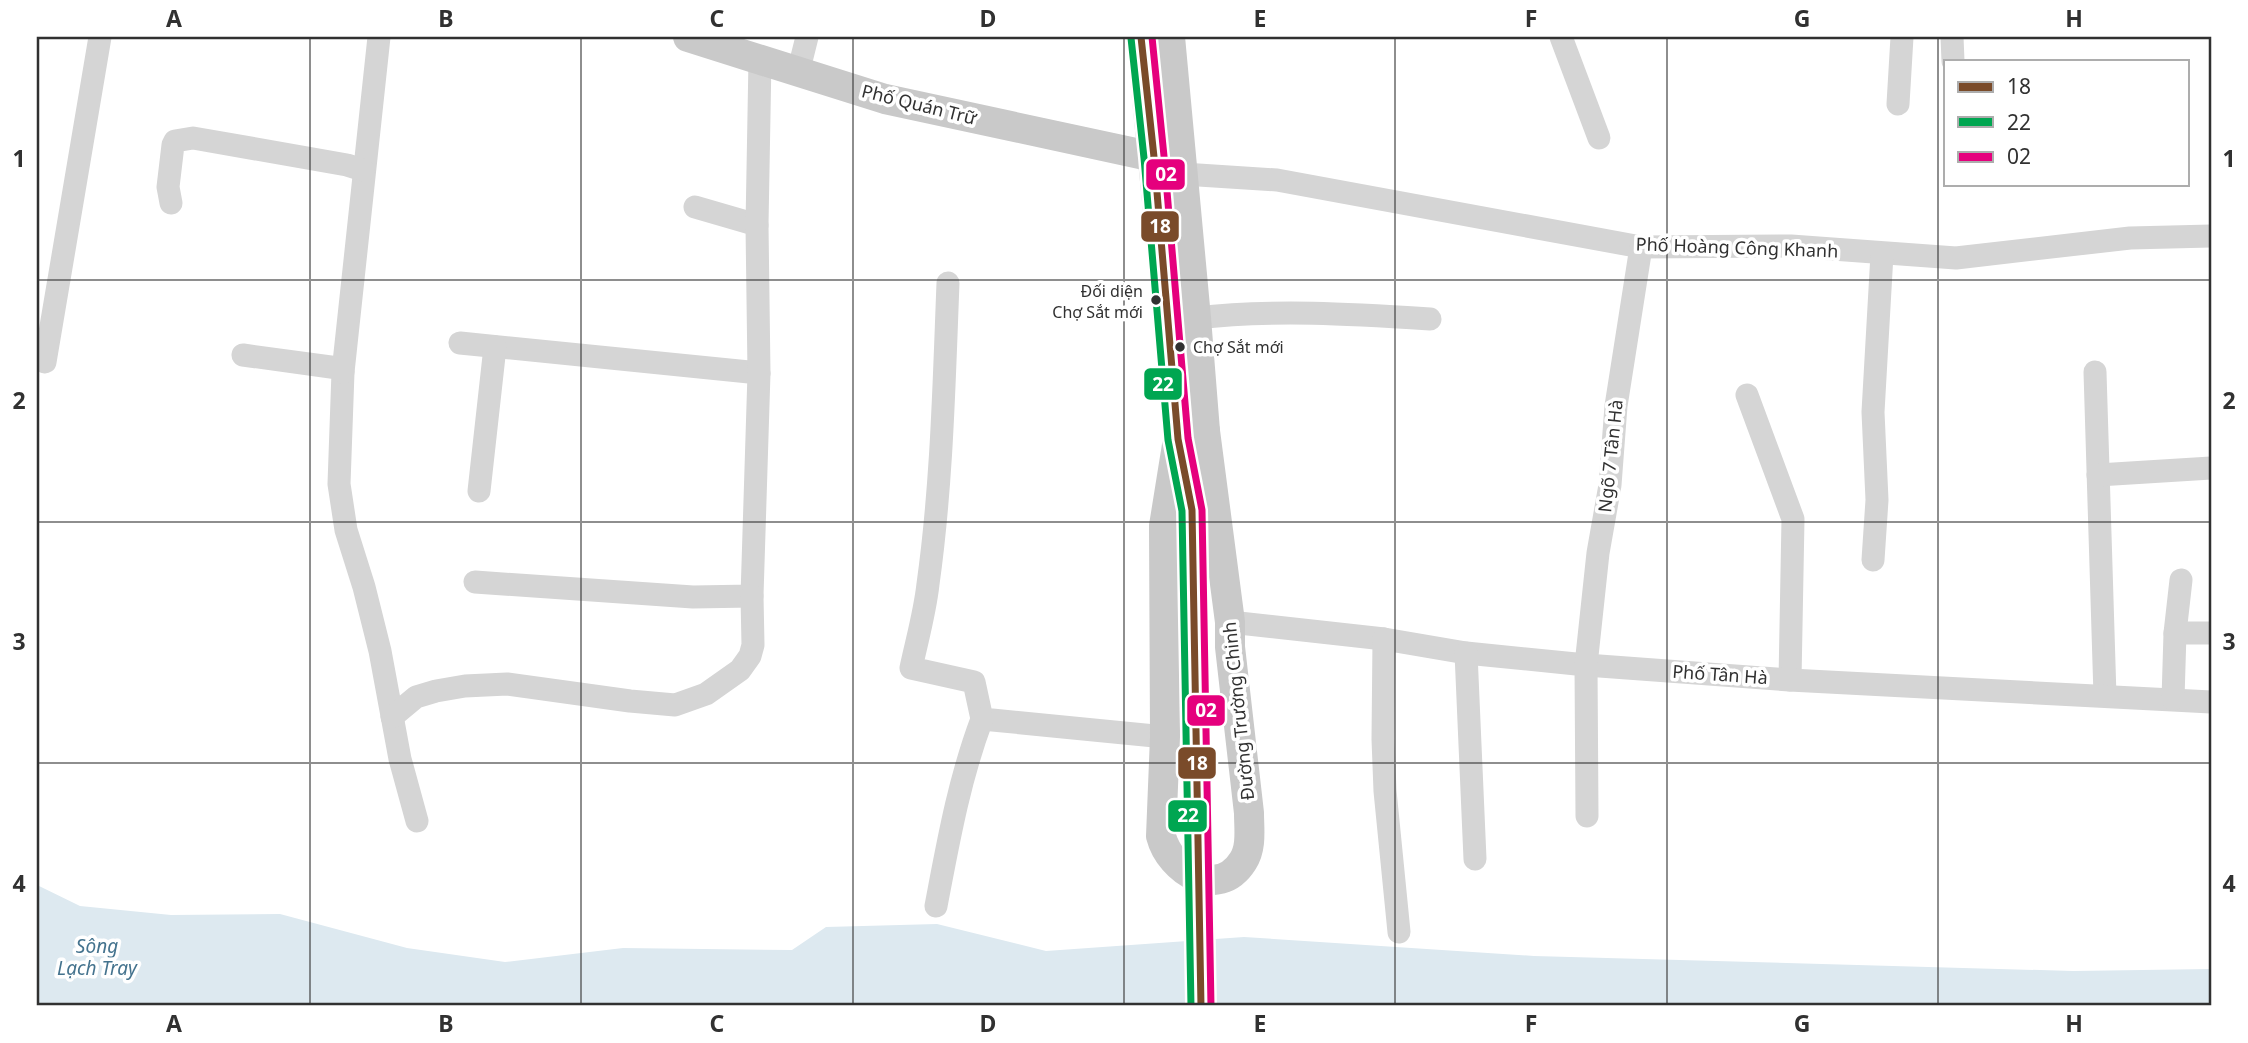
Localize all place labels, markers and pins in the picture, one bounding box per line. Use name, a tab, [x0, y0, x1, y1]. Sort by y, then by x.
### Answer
place label: Đối diện Chợ Sắt mới	[1052, 280, 1143, 323]
marker: Đối diện Chợ Sắt mới	[1149, 293, 1163, 307]
place label: Chợ Sắt mới	[1193, 336, 1284, 358]
marker: Chợ Sắt mới	[1173, 340, 1187, 354]

